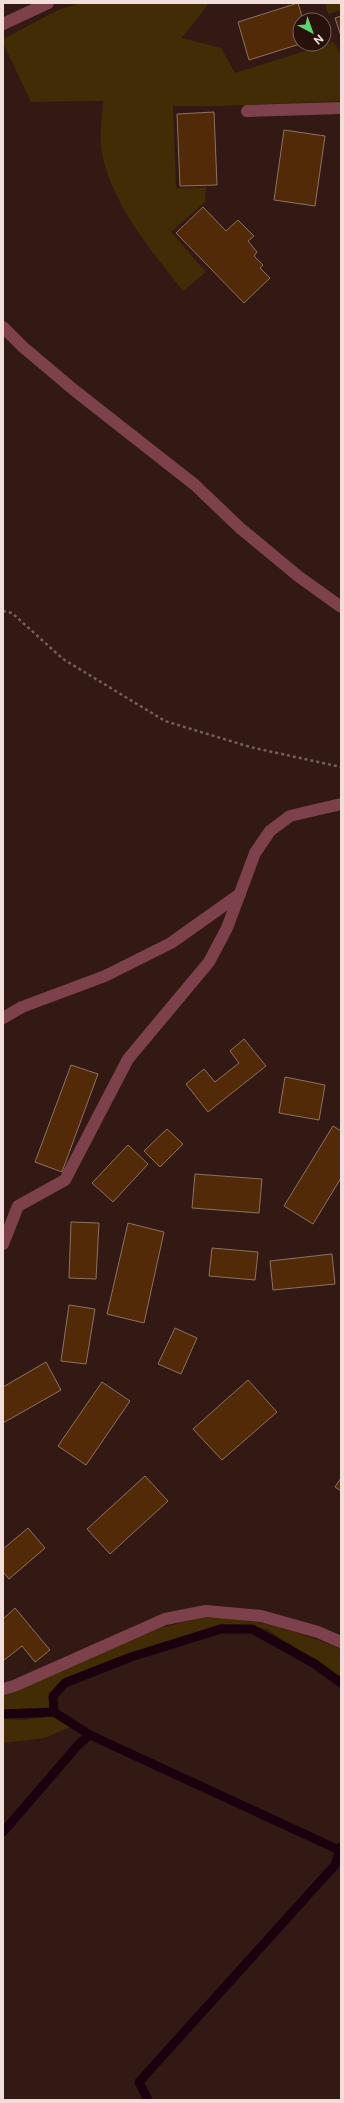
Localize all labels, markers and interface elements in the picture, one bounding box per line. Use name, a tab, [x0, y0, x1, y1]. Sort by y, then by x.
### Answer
north arrow	[292, 12, 332, 52]
text: N	[311, 32, 326, 47]

